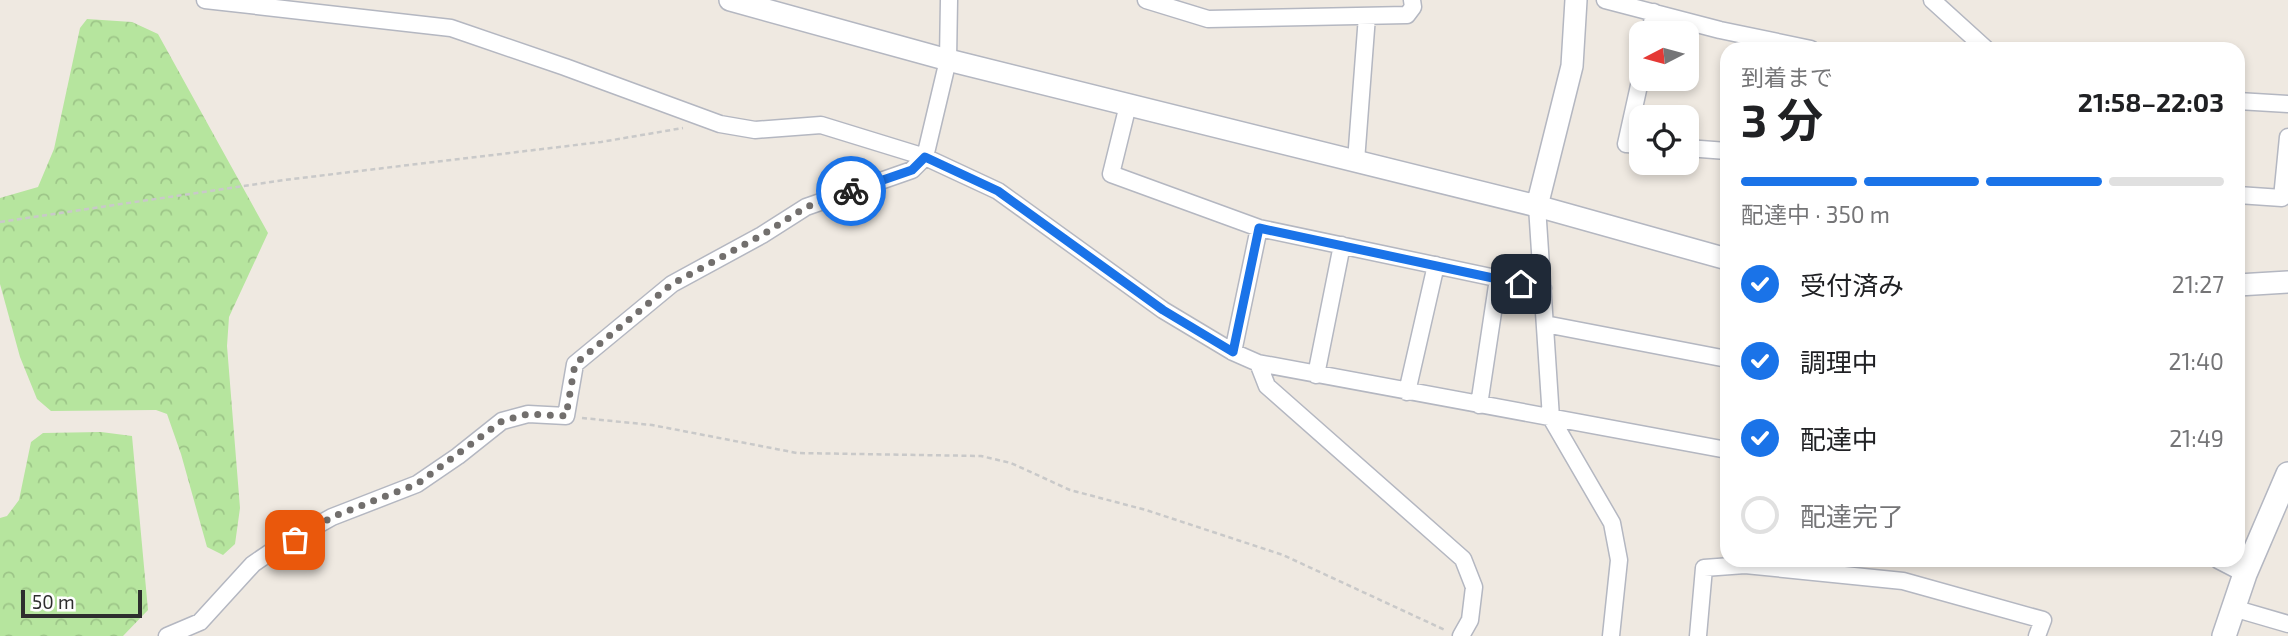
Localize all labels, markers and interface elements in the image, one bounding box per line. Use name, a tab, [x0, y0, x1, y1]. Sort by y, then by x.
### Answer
north arrow	[1629, 21, 1699, 91]
map controls	[1629, 21, 1699, 175]
text: 到着まで	[1741, 63, 1833, 91]
text: 21:58–22:03	[2078, 86, 2224, 117]
text: 3 分	[1741, 91, 1823, 146]
button: locate	[1629, 105, 1699, 175]
courier	[816, 156, 886, 226]
icon: bike	[832, 172, 870, 210]
text: 配達中 · 350 m	[1741, 200, 1890, 228]
pin	[1491, 254, 1551, 314]
icon: home	[1502, 265, 1540, 303]
icon: check	[1741, 265, 1779, 303]
text: 受付済み	[1800, 269, 1904, 300]
text: 21:27	[2172, 270, 2224, 298]
icon: check	[1741, 342, 1779, 380]
text: 調理中	[1800, 346, 1878, 377]
text: 21:40	[2168, 347, 2224, 375]
icon: check	[1741, 419, 1779, 457]
text: 配達中	[1800, 423, 1878, 454]
text: 21:49	[2169, 424, 2224, 452]
text: 配達完了	[1800, 500, 1904, 531]
pin	[265, 510, 325, 570]
icon: bag	[276, 521, 314, 559]
scale bar	[21, 587, 142, 619]
text: 50 m	[32, 590, 75, 613]

